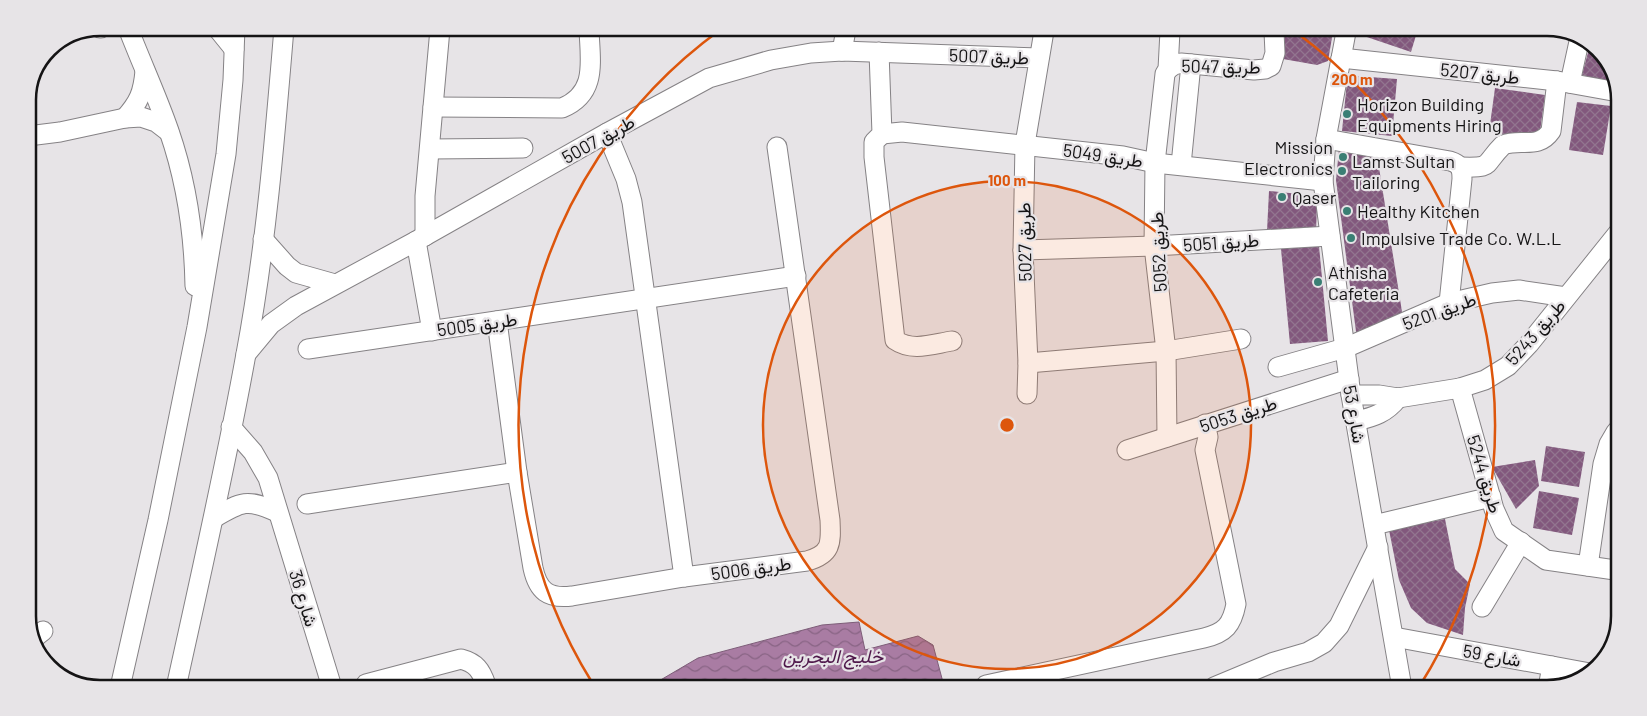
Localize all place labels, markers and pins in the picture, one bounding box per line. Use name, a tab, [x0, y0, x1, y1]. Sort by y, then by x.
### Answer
place label: Horizon Building Equipments Hiring	[1357, 93, 1502, 136]
marker: Horizon Building Equipments Hiring	[1341, 108, 1353, 120]
place label: Mission Electronics	[1244, 136, 1333, 179]
place label: Lamst Sultan Tailoring	[1352, 150, 1455, 193]
marker: Mission Electronics	[1337, 151, 1349, 163]
marker: Lamst Sultan Tailoring	[1336, 165, 1348, 177]
place label: Qaser	[1292, 186, 1337, 208]
marker: Qaser	[1276, 191, 1288, 203]
place label: Healthy Kitchen	[1357, 200, 1480, 222]
marker: Healthy Kitchen	[1341, 205, 1353, 217]
place label: Impulsive Trade Co. W.L.L	[1361, 227, 1561, 249]
marker: Impulsive Trade Co. W.L.L	[1345, 232, 1357, 244]
place label: Athisha Cafeteria	[1328, 261, 1399, 304]
marker: Athisha Cafeteria	[1312, 276, 1324, 288]
centre of rings	[998, 416, 1016, 434]

